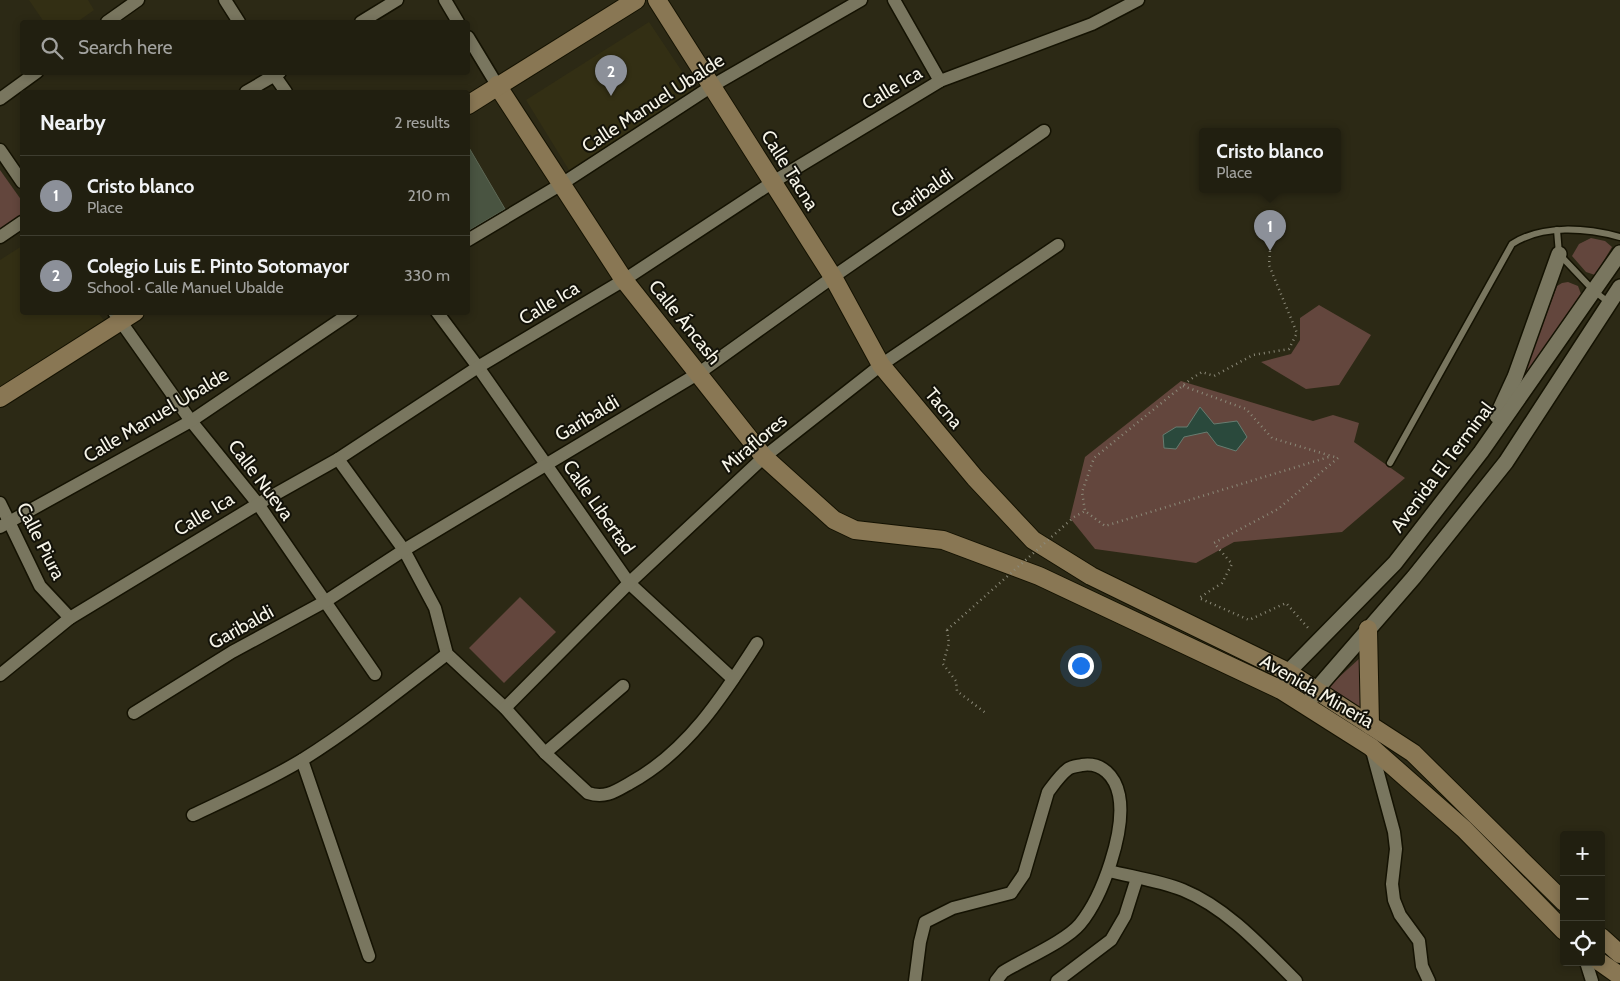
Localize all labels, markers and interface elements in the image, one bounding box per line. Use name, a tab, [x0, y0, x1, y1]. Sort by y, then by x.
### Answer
search box	[20, 20, 470, 75]
icon: search	[38, 34, 66, 62]
text: Search here	[78, 36, 172, 59]
street label: Calle Manuel Ubalde	[578, 48, 729, 158]
pin: 2	[595, 55, 627, 96]
street label: Calle Ica	[858, 61, 926, 115]
text: Nearby	[40, 110, 106, 135]
text: 2 results	[394, 113, 450, 132]
street label: Calle Tacna	[756, 126, 824, 214]
popup	[1199, 128, 1341, 193]
text: Cristo blanco	[1216, 140, 1324, 163]
street label: Garibaldi	[887, 163, 957, 223]
text: Place	[1216, 163, 1252, 182]
text: Cristo blanco	[87, 175, 194, 198]
text: 1	[53, 186, 59, 205]
text: 210 m	[408, 186, 450, 205]
text: Place	[87, 198, 123, 217]
pin: 1	[1254, 210, 1286, 251]
text: Colegio Luis E. Pinto Sotomayor	[87, 255, 349, 278]
text: 2	[52, 266, 60, 285]
text: 330 m	[404, 266, 450, 285]
street label: Calle Áncash	[644, 275, 727, 369]
street label: Calle Ica	[515, 276, 583, 330]
text: School · Calle Manuel Ubalde	[87, 278, 284, 297]
street label: Calle Manuel Ubalde	[79, 362, 233, 467]
street label: Tacna	[920, 383, 968, 433]
street label: Garibaldi	[551, 390, 623, 446]
street label: Avenida El Terminal	[1386, 397, 1499, 537]
street label: Miraflores	[716, 409, 792, 477]
street label: Calle Nueva	[223, 435, 299, 525]
street label: Calle Libertad	[558, 456, 640, 558]
street label: Calle Ica	[170, 487, 238, 541]
street label: Calle Piura	[12, 499, 70, 583]
street label: Garibaldi	[205, 600, 277, 654]
street label: Avenida Minería	[1256, 649, 1378, 733]
your location	[1068, 653, 1094, 679]
map controls	[1560, 831, 1605, 966]
button: +	[1560, 831, 1605, 876]
button: −	[1560, 876, 1605, 921]
button: locate	[1560, 921, 1605, 966]

